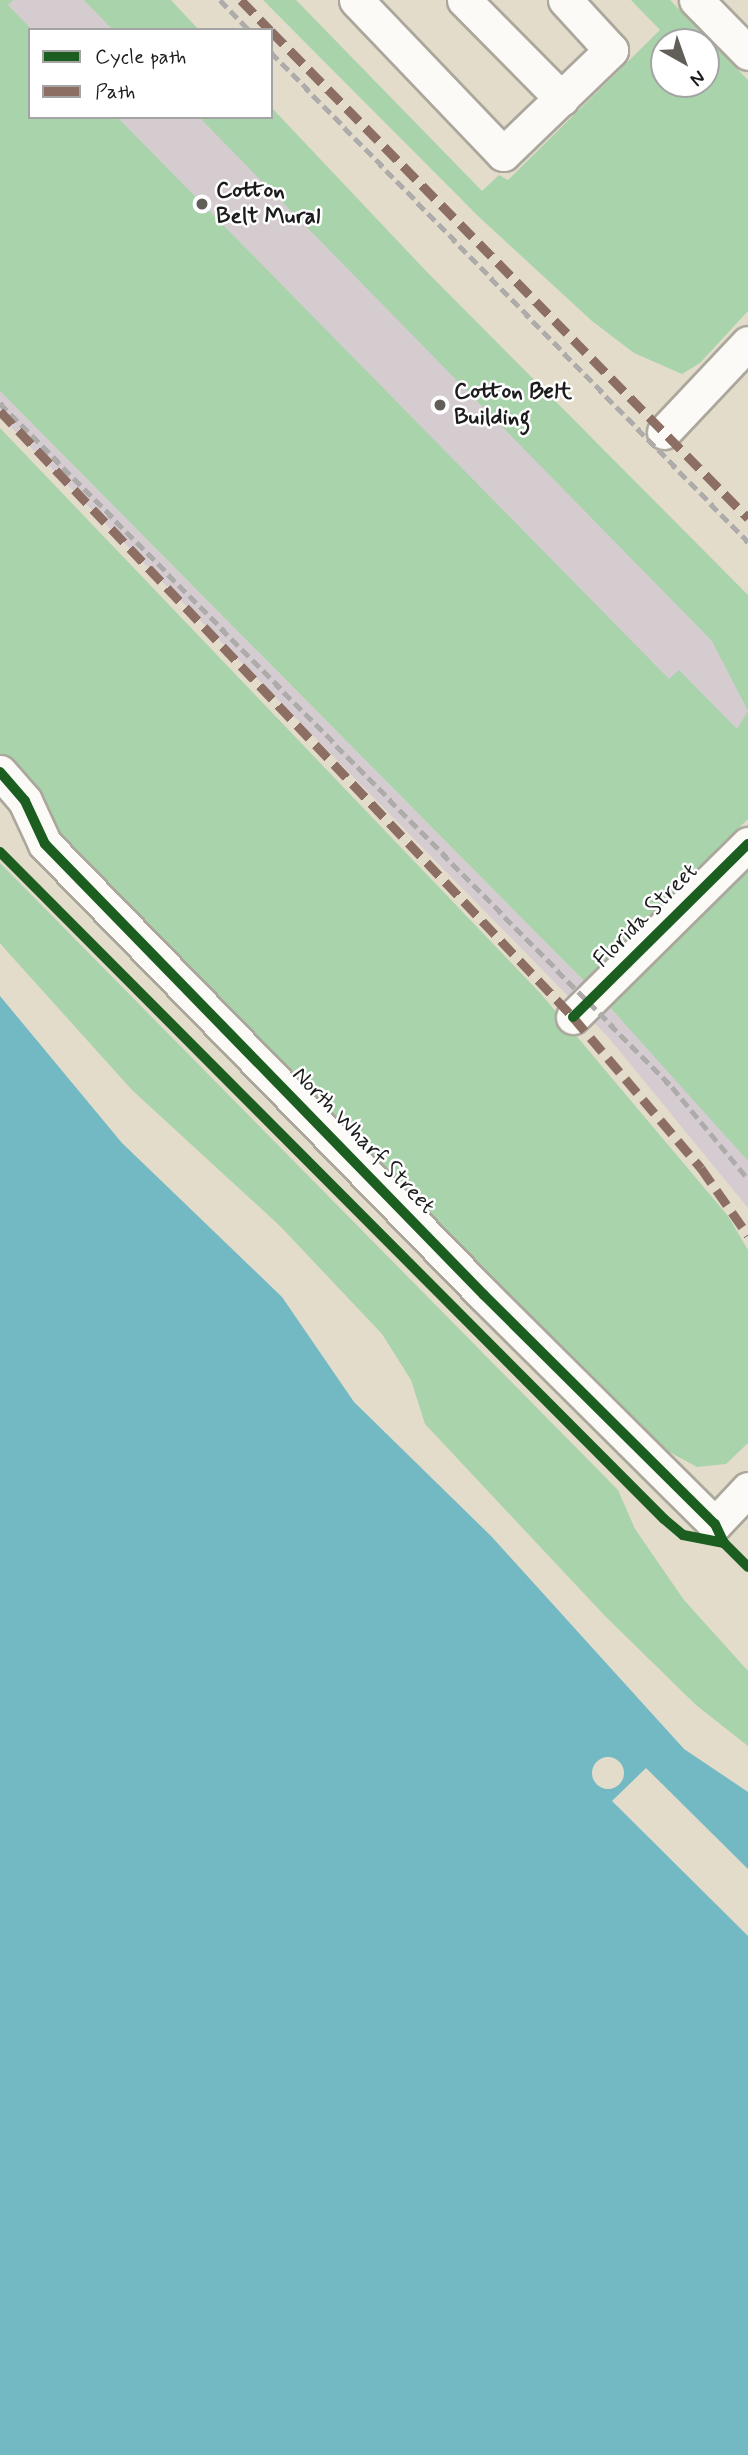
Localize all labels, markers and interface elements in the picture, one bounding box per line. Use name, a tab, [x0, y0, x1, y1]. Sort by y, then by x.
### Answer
legend	[28, 28, 273, 119]
north arrow	[650, 28, 720, 98]
text: Cycle path	[95, 43, 186, 71]
text: N	[685, 64, 710, 92]
text: Path	[95, 78, 135, 106]
place label: Cotton Belt Mural	[216, 177, 320, 231]
marker: Cotton Belt Mural	[194, 196, 210, 212]
place label: Cotton Belt Building	[454, 378, 571, 432]
marker: Cotton Belt Building	[432, 397, 448, 413]
street label: Florida Street	[587, 857, 705, 975]
street label: North Wharf Street	[284, 1060, 442, 1222]

